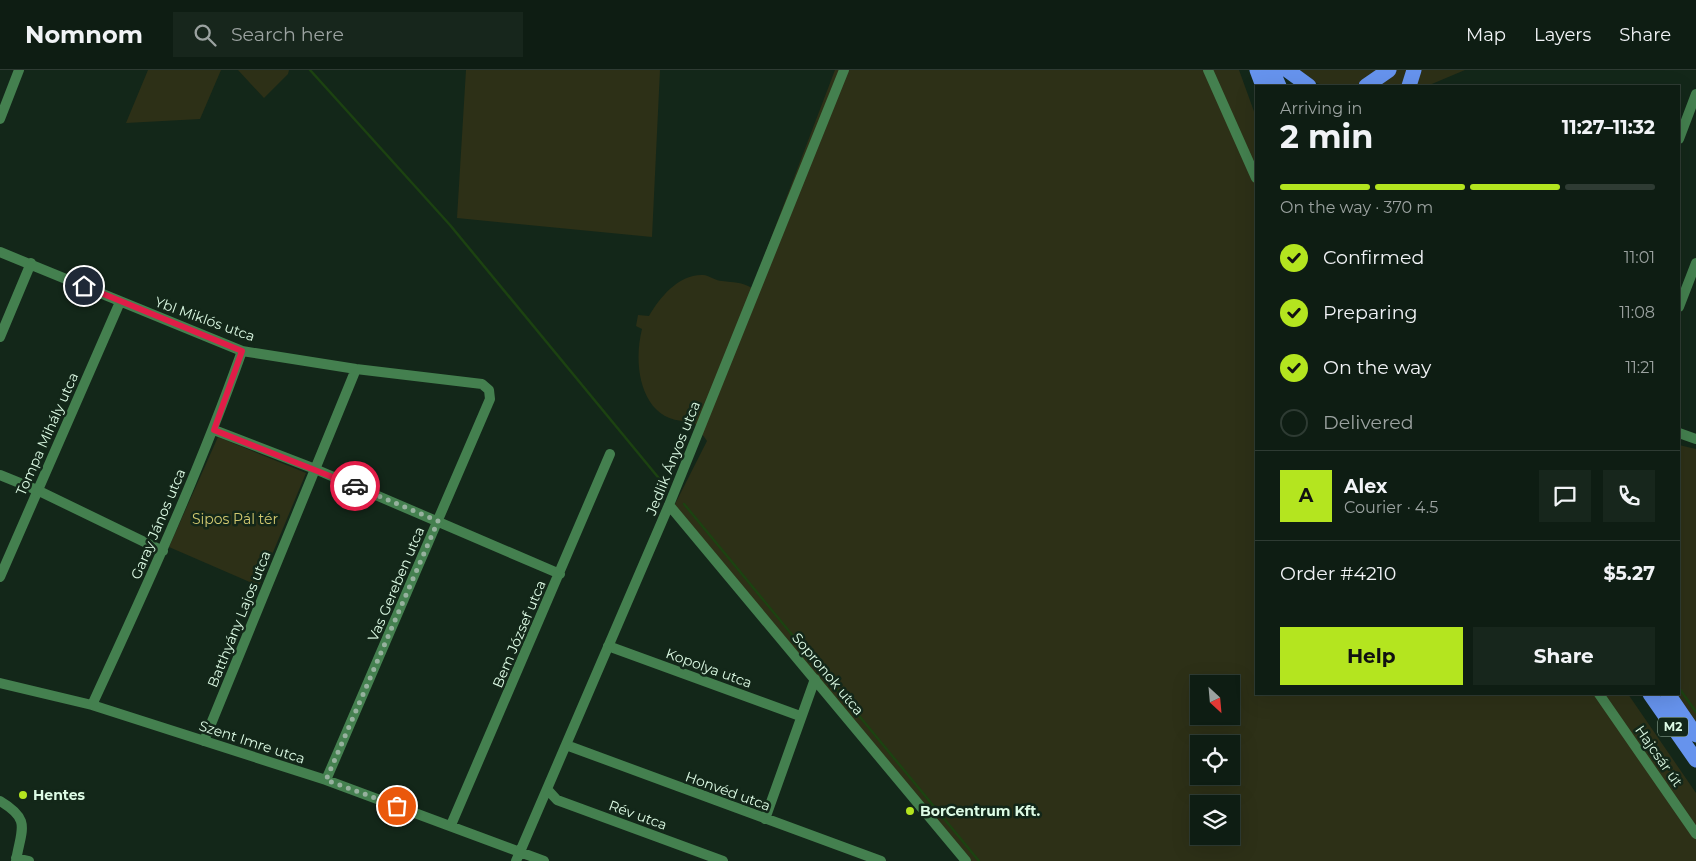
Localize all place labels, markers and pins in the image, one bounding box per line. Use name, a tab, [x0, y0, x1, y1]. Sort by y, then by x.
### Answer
pin	[63, 265, 105, 307]
pin	[376, 785, 418, 827]
place label: Hentes	[33, 786, 86, 804]
marker: Hentes	[17, 789, 29, 801]
place label: BorCentrum Kft.	[920, 802, 1040, 820]
marker: BorCentrum Kft.	[904, 805, 916, 817]

